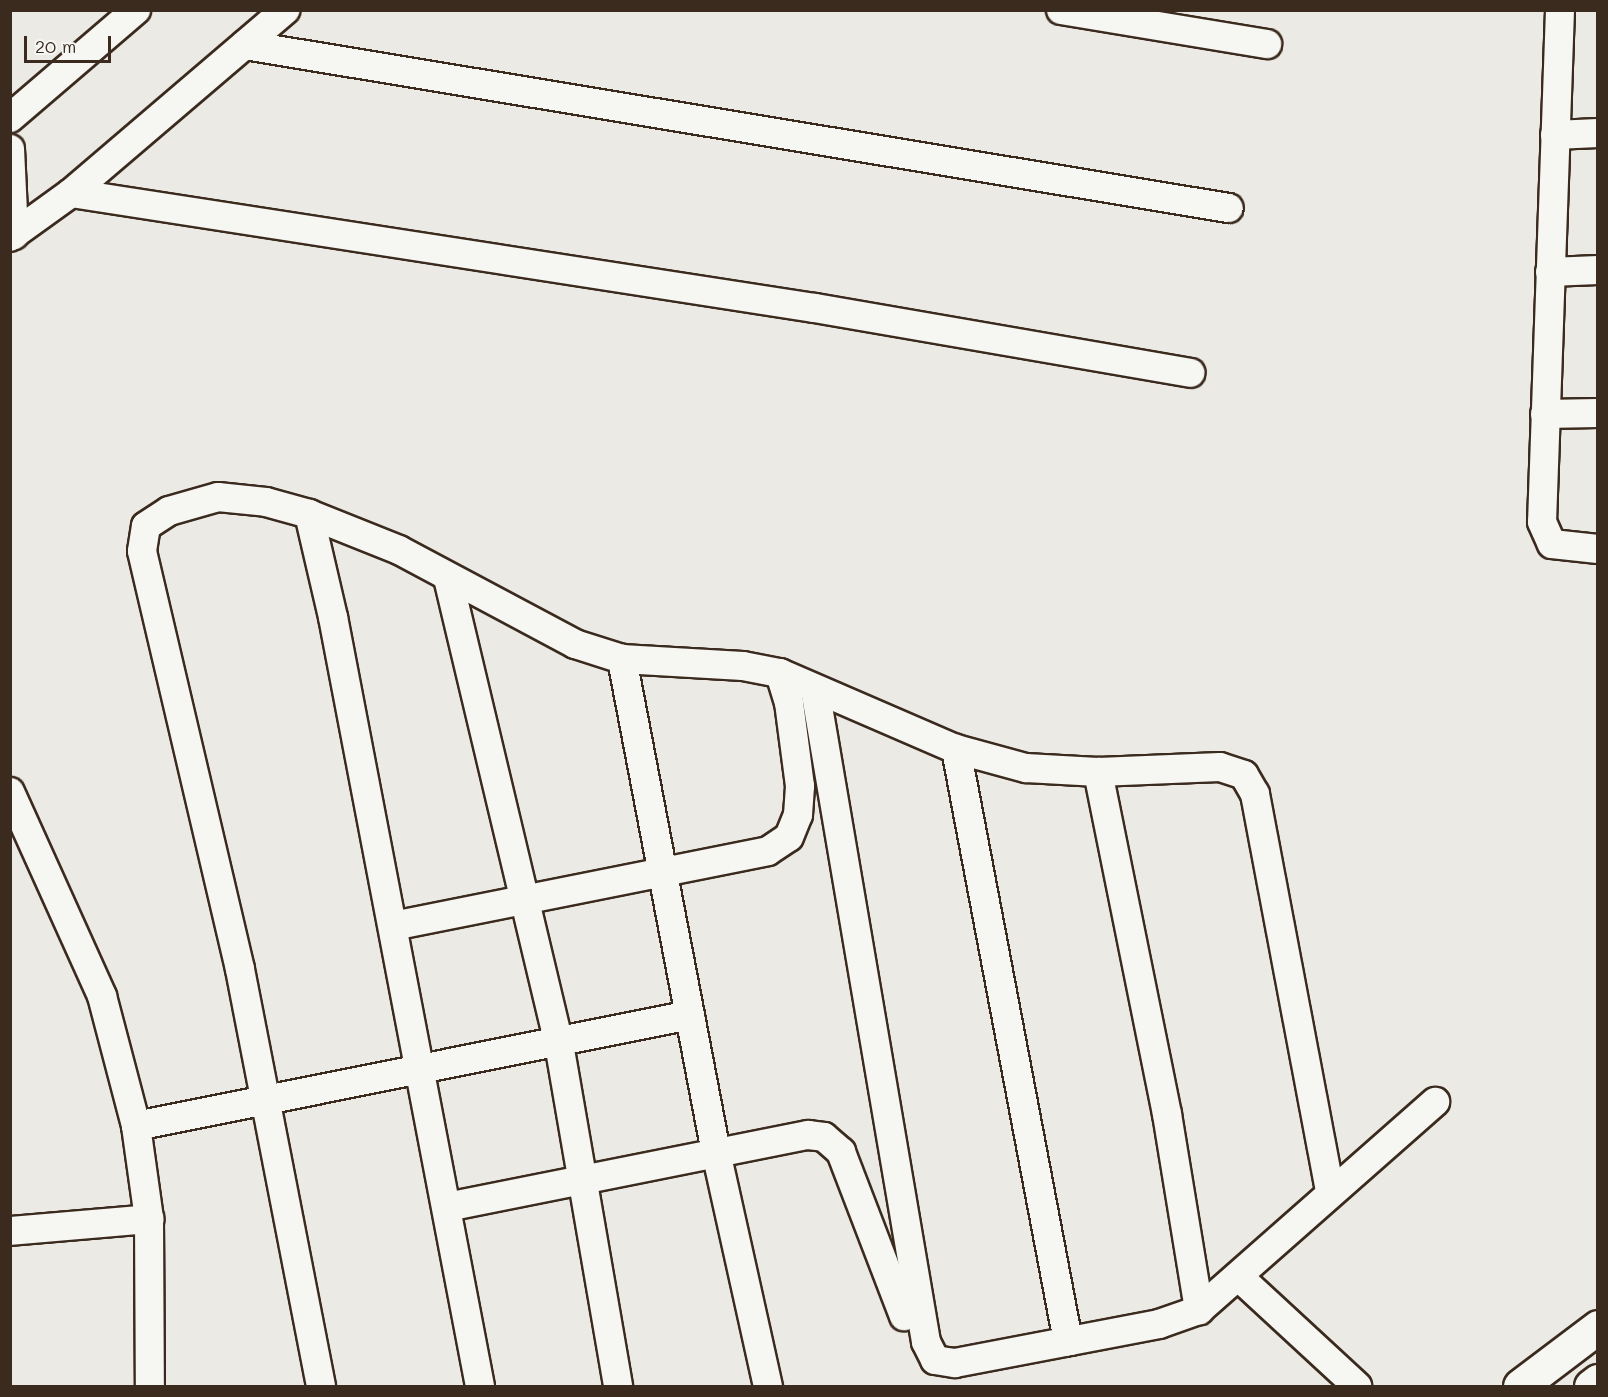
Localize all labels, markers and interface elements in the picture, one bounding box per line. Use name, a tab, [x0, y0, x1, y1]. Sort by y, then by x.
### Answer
scale bar	[27, 24, 114, 62]
text: 20 m	[35, 34, 76, 58]

